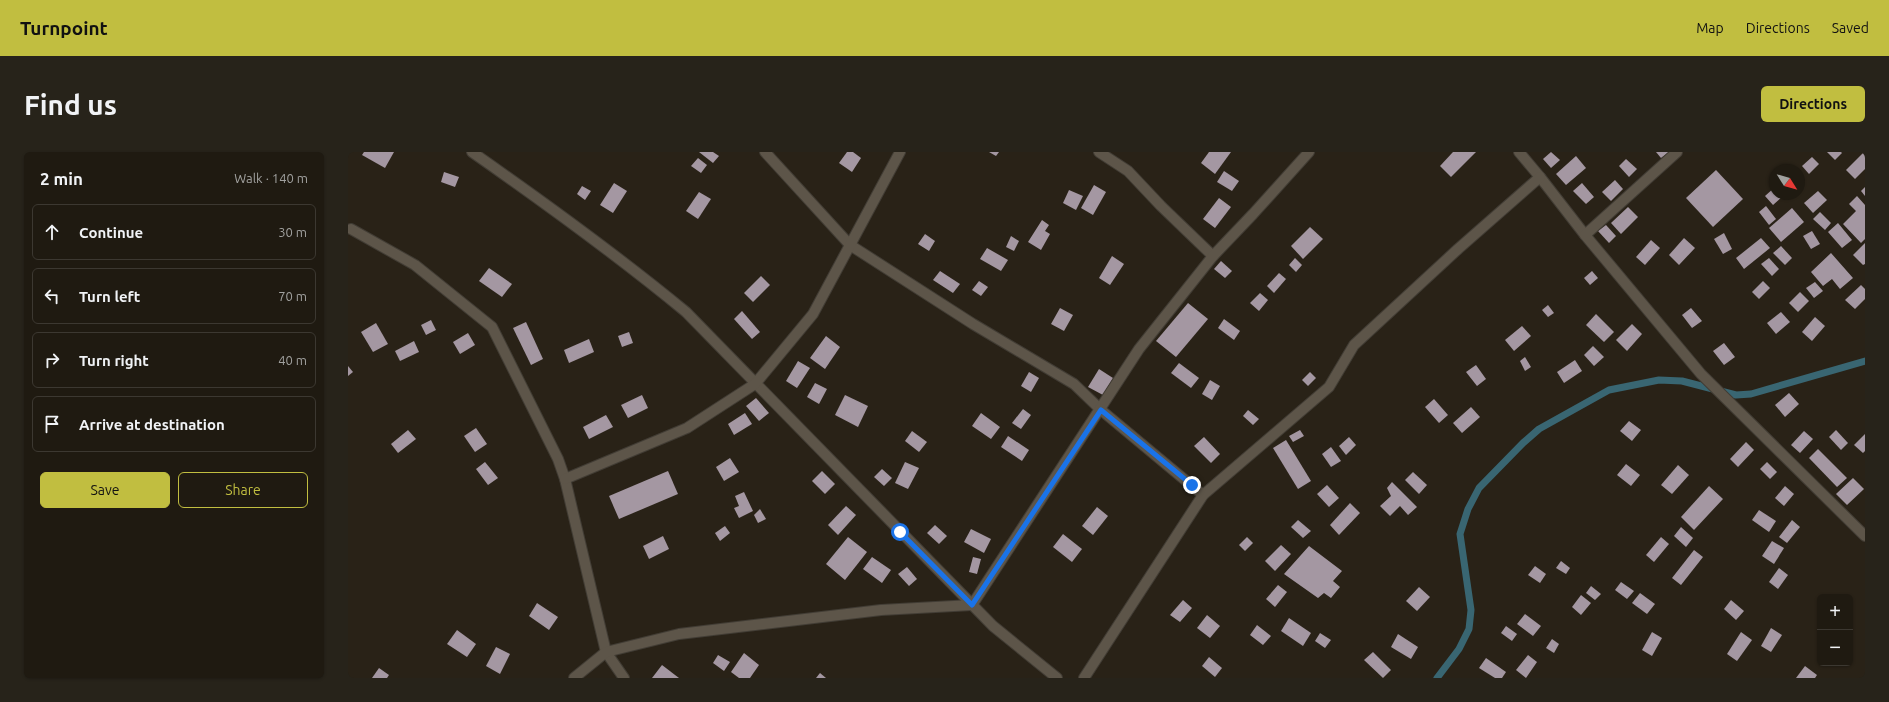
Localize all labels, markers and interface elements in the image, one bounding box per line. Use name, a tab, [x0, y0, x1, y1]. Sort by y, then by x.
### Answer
text: Turnpoint	[20, 17, 108, 39]
text: Map	[1696, 20, 1724, 36]
text: Directions	[1746, 20, 1810, 36]
text: Saved	[1832, 20, 1869, 36]
button: Directions	[1761, 86, 1865, 122]
text: Find us	[24, 89, 117, 120]
north arrow	[1769, 164, 1805, 200]
text: 2 min	[40, 169, 83, 188]
text: Walk · 140 m	[234, 171, 308, 185]
icon: ahead	[41, 221, 63, 243]
text: Continue	[79, 224, 143, 241]
text: 30 m	[278, 225, 307, 239]
icon: left	[41, 285, 63, 307]
text: Turn left	[79, 288, 140, 305]
text: 70 m	[278, 289, 307, 303]
icon: right	[41, 349, 63, 371]
text: Turn right	[79, 352, 149, 369]
text: 40 m	[278, 353, 307, 367]
icon: arrive	[41, 413, 63, 435]
text: Arrive at destination	[79, 416, 225, 433]
button: Save	[40, 472, 170, 508]
button: Share	[178, 472, 308, 508]
route end	[1183, 476, 1201, 494]
route start	[891, 523, 909, 541]
map controls	[1817, 594, 1853, 666]
button: +	[1817, 594, 1853, 630]
button: −	[1817, 630, 1853, 666]

